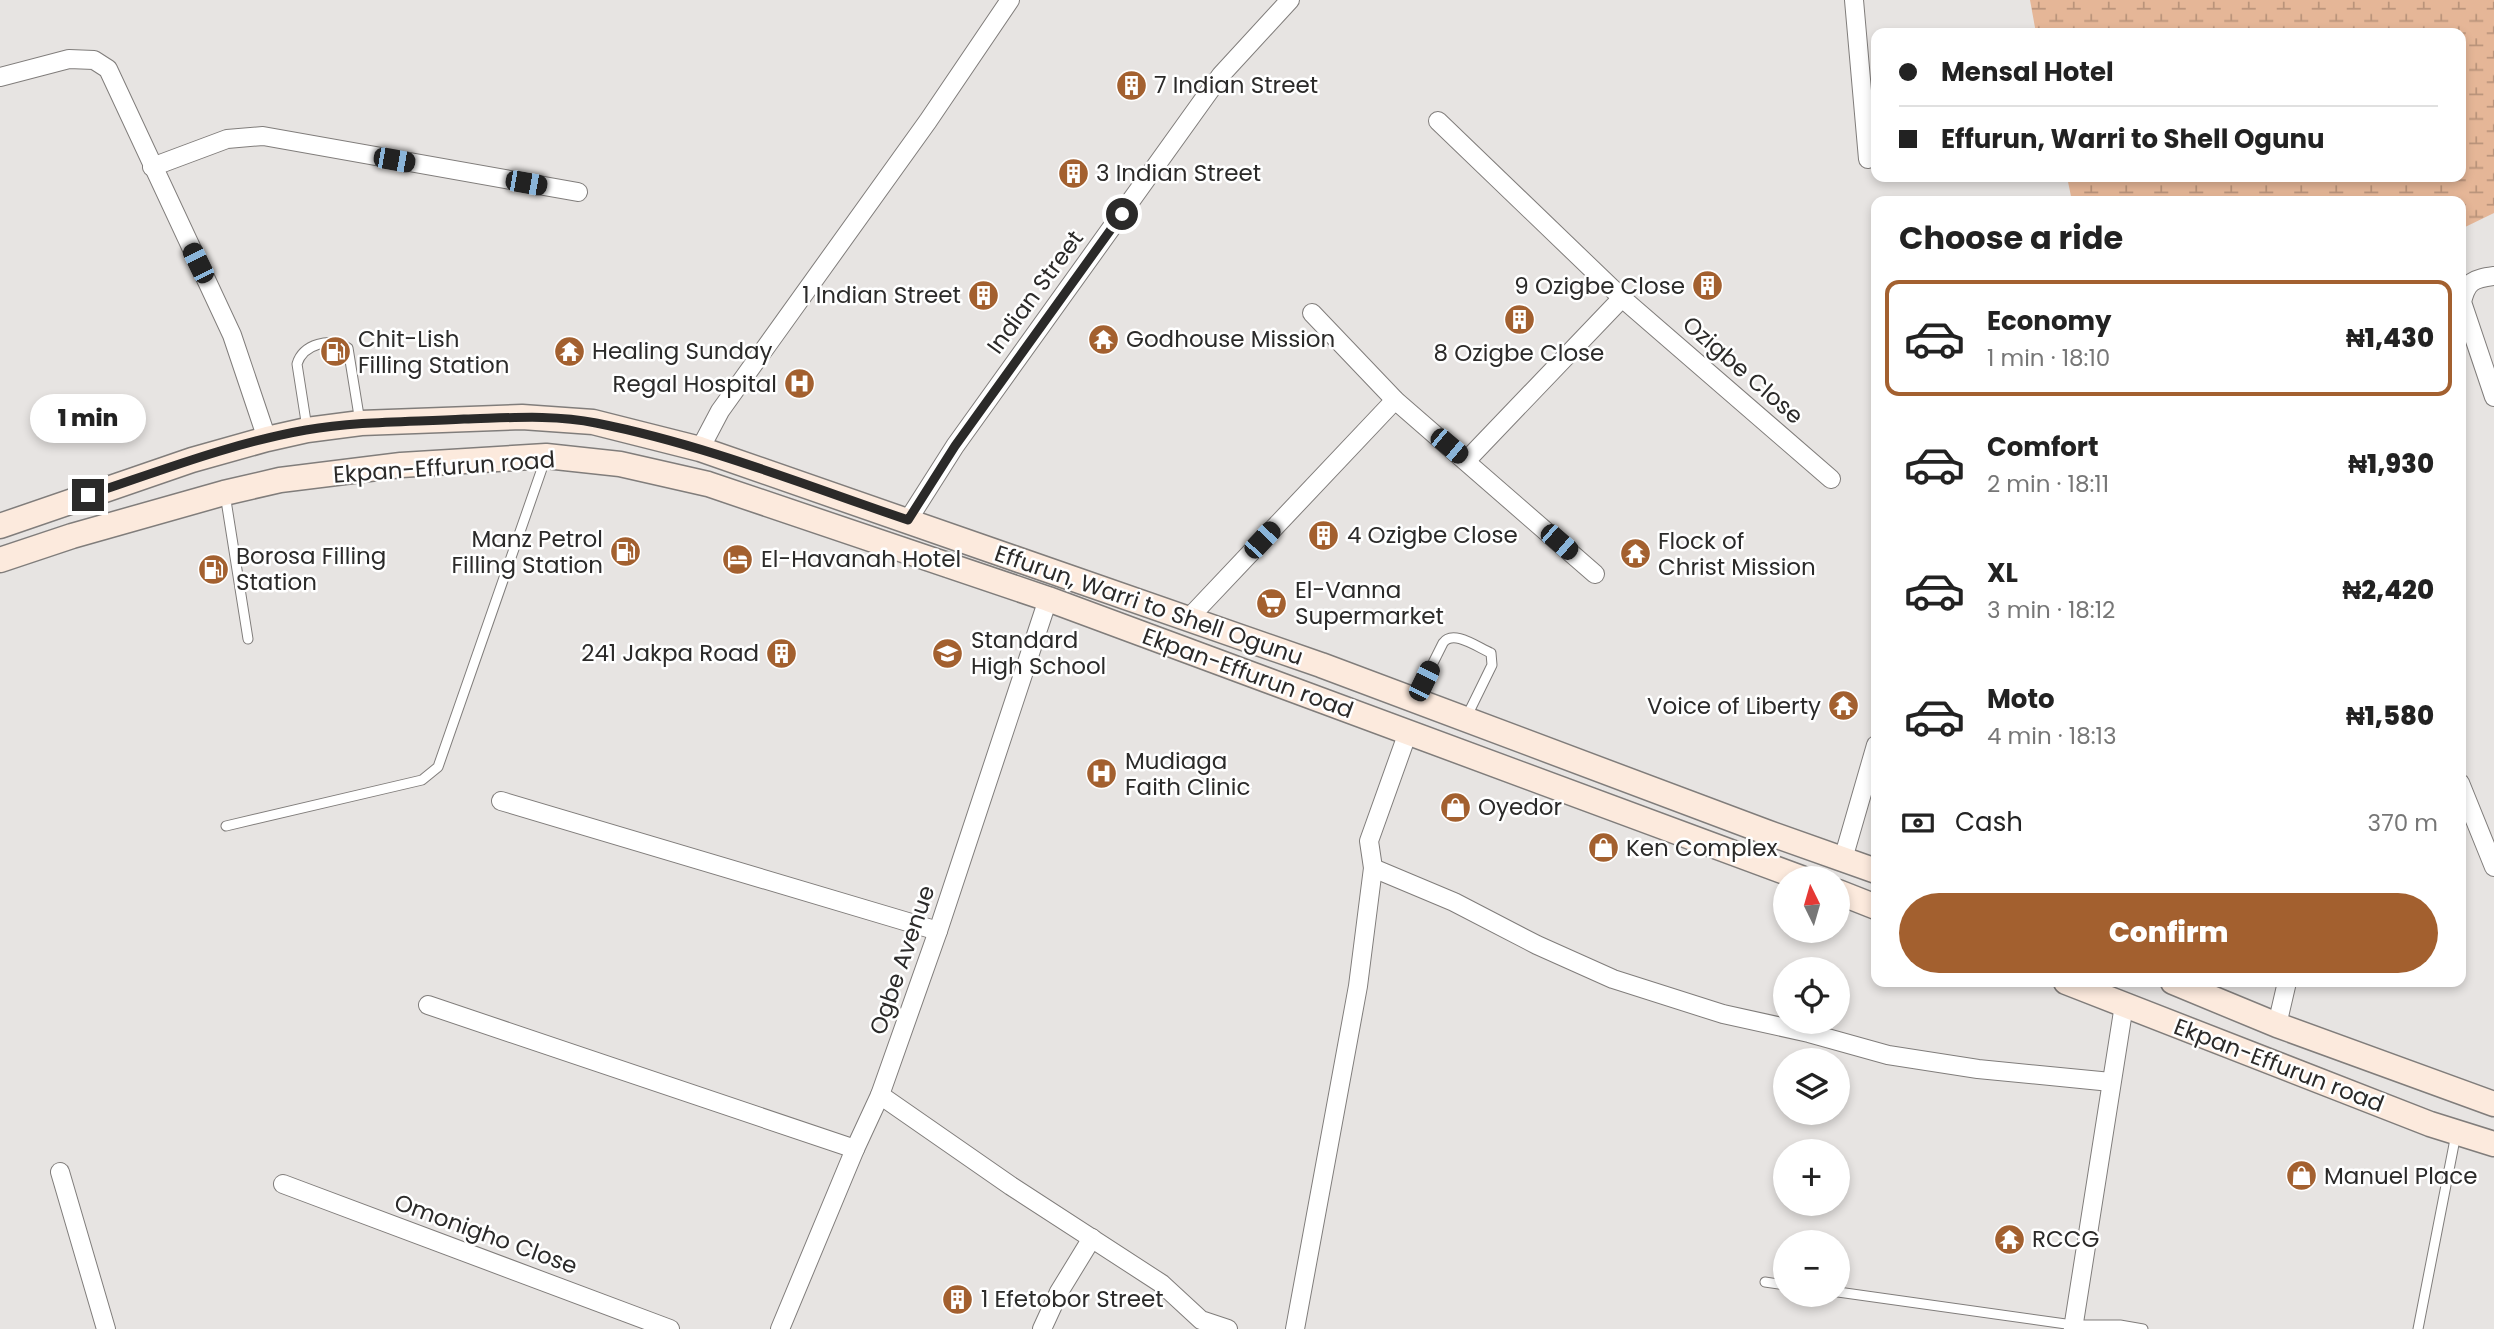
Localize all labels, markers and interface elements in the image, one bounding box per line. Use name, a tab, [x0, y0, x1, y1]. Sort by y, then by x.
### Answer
text: Mensal Hotel	[1941, 54, 2114, 90]
building icon: 7 Indian Street	[1114, 68, 1148, 102]
place label: 7 Indian Street	[1154, 69, 1318, 101]
text: Effurun, Warri to Shell Ogunu	[1941, 121, 2325, 157]
car	[372, 146, 417, 174]
building icon: 3 Indian Street	[1056, 156, 1090, 190]
place label: 3 Indian Street	[1096, 157, 1261, 189]
car	[504, 169, 549, 197]
route start	[1106, 198, 1138, 230]
text: Choose a ride	[1899, 215, 2123, 260]
street label: Indian Street	[979, 224, 1091, 360]
car	[180, 240, 217, 286]
building icon: 9 Ozigbe Close	[1691, 269, 1725, 303]
place label: 9 Ozigbe Close	[1514, 270, 1685, 302]
building icon: 1 Indian Street	[967, 278, 1001, 312]
place label: 1 Indian Street	[802, 279, 961, 311]
building icon: 8 Ozigbe Close	[1502, 302, 1536, 336]
text: Economy	[1987, 303, 2111, 339]
icon: car	[1903, 307, 1966, 370]
street label: Ozigbe Close	[1676, 309, 1810, 431]
text: ₦1,430	[2346, 320, 2434, 356]
temple icon: Godhouse Mission	[1086, 322, 1120, 356]
place label: Chit-Lish Filling Station	[358, 323, 510, 381]
place label: Godhouse Mission	[1126, 323, 1335, 355]
temple icon: Healing Sunday	[552, 334, 586, 368]
fuel station icon: Chit-Lish Filling Station	[318, 335, 352, 369]
place label: Healing Sunday	[592, 335, 772, 367]
place label: 8 Ozigbe Close	[1434, 337, 1604, 369]
text: 1 min · 18:10	[1987, 342, 2110, 374]
hospital icon: Regal Hospital	[783, 367, 817, 401]
place label: Regal Hospital	[612, 368, 777, 400]
callout: 1 min	[30, 393, 146, 442]
text: 1 min	[58, 402, 118, 434]
car	[1427, 424, 1472, 468]
text: Comfort	[1987, 429, 2099, 465]
icon: car	[1903, 433, 1966, 496]
street label: Ekpan-Effurun road	[332, 443, 556, 491]
text: ₦1,930	[2348, 446, 2434, 482]
text: 2 min · 18:11	[1987, 468, 2109, 500]
route end	[72, 479, 104, 511]
car	[1240, 517, 1285, 563]
building icon: 4 Ozigbe Close	[1307, 518, 1341, 552]
place label: 4 Ozigbe Close	[1347, 519, 1518, 551]
car	[1537, 520, 1582, 564]
place label: Manz Petrol Filling Station	[451, 523, 603, 581]
place label: Flock of Christ Mission	[1658, 525, 1816, 583]
fuel station icon: Manz Petrol Filling Station	[609, 535, 643, 569]
street label: Effurun, Warri to Shell Ogunu	[990, 537, 1308, 673]
temple icon: Flock of Christ Mission	[1618, 537, 1652, 571]
place label: Borosa Filling Station	[236, 540, 386, 598]
hotel icon: El-Havanah Hotel	[721, 542, 755, 576]
place label: El-Havanah Hotel	[761, 543, 961, 575]
fuel station icon: Borosa Filling Station	[196, 552, 230, 586]
text: XL	[1987, 555, 2018, 591]
icon: car	[1903, 559, 1966, 622]
text: ₦2,420	[2342, 572, 2434, 608]
place label: El-Vanna Supermarket	[1295, 574, 1444, 632]
supermarket icon: El-Vanna Supermarket	[1255, 586, 1289, 620]
text: 3 min · 18:12	[1987, 594, 2115, 626]
street label: Ekpan-Effurun road	[1138, 620, 1358, 726]
place label: Standard High School	[971, 624, 1106, 682]
building icon: 241 Jakpa Road	[765, 636, 799, 670]
school or university icon: Standard High School	[931, 636, 965, 670]
place label: 241 Jakpa Road	[581, 637, 759, 669]
car	[1406, 658, 1443, 704]
text: Moto	[1987, 681, 2055, 717]
icon: car	[1903, 685, 1966, 748]
temple icon: Voice of Liberty	[1827, 689, 1861, 723]
place label: Voice of Liberty	[1647, 690, 1821, 722]
text: ₦1,580	[2346, 698, 2434, 734]
text: 4 min · 18:13	[1987, 720, 2117, 752]
place label: Mudiaga Faith Clinic	[1125, 745, 1250, 803]
hospital icon: Mudiaga Faith Clinic	[1085, 757, 1119, 791]
shop icon: Oyedor	[1438, 790, 1472, 824]
place label: Oyedor	[1478, 791, 1562, 823]
icon: cash	[1899, 804, 1937, 842]
text: Cash	[1955, 804, 2023, 840]
text: 370 m	[2368, 807, 2438, 839]
shop icon: Ken Complex	[1586, 831, 1620, 865]
place label: Ken Complex	[1626, 832, 1778, 864]
north arrow	[1773, 866, 1850, 943]
map controls	[1773, 866, 1850, 1307]
street label: Ogbe Avenue	[861, 881, 943, 1039]
button: Confirm	[1899, 893, 2438, 973]
button: locate	[1773, 957, 1850, 1034]
street label: Ekpan-Effurun road	[2169, 1010, 2389, 1120]
button: layers	[1773, 1048, 1850, 1125]
button: +	[1773, 1139, 1850, 1216]
shop icon: Manuel Place	[2284, 1159, 2318, 1193]
place label: Manuel Place	[2324, 1160, 2478, 1192]
street label: Omonigho Close	[390, 1186, 582, 1282]
temple icon: RCCG	[1992, 1222, 2026, 1256]
place label: RCCG	[2032, 1223, 2099, 1255]
button: −	[1773, 1230, 1850, 1307]
building icon: 1 Efetobor Street	[941, 1282, 975, 1316]
place label: 1 Efetobor Street	[981, 1283, 1164, 1315]

